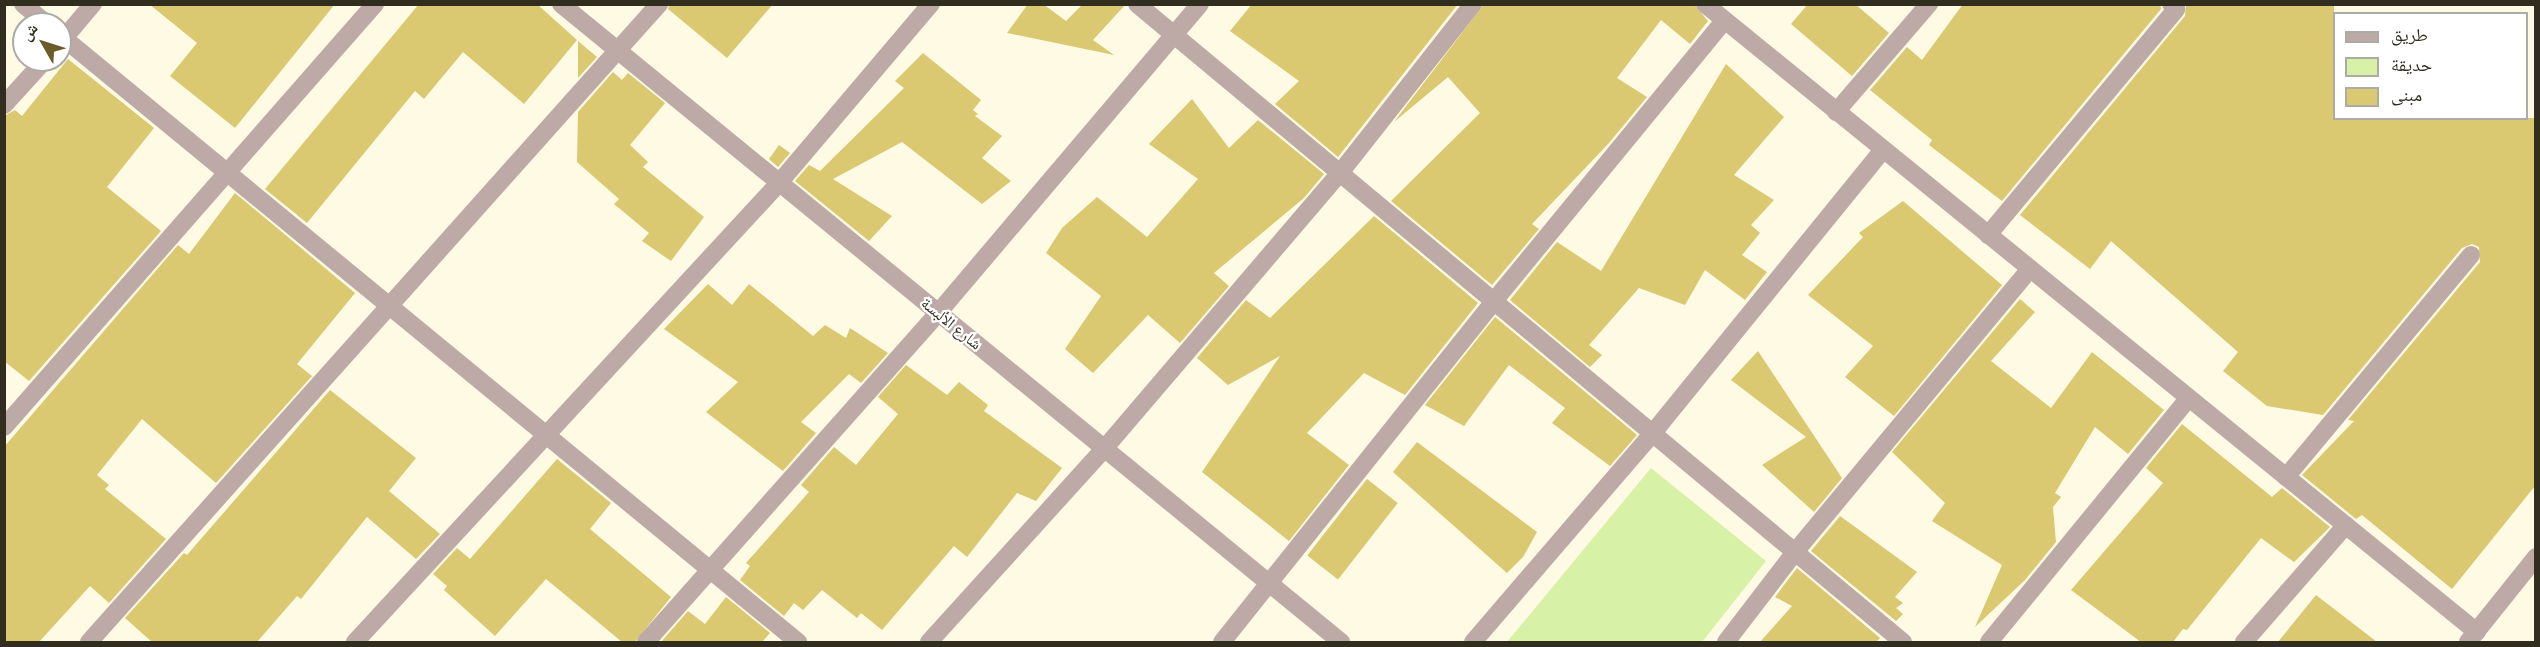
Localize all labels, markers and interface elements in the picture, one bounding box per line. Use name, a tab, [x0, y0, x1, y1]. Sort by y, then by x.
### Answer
north arrow	[12, 12, 72, 72]
legend	[2333, 12, 2528, 120]
text: ش	[16, 19, 42, 44]
text: طريق	[2391, 24, 2428, 45]
text: حديقة	[2391, 54, 2432, 75]
text: مبنى	[2391, 84, 2422, 105]
street label: شارع الألبسة	[917, 294, 985, 354]

